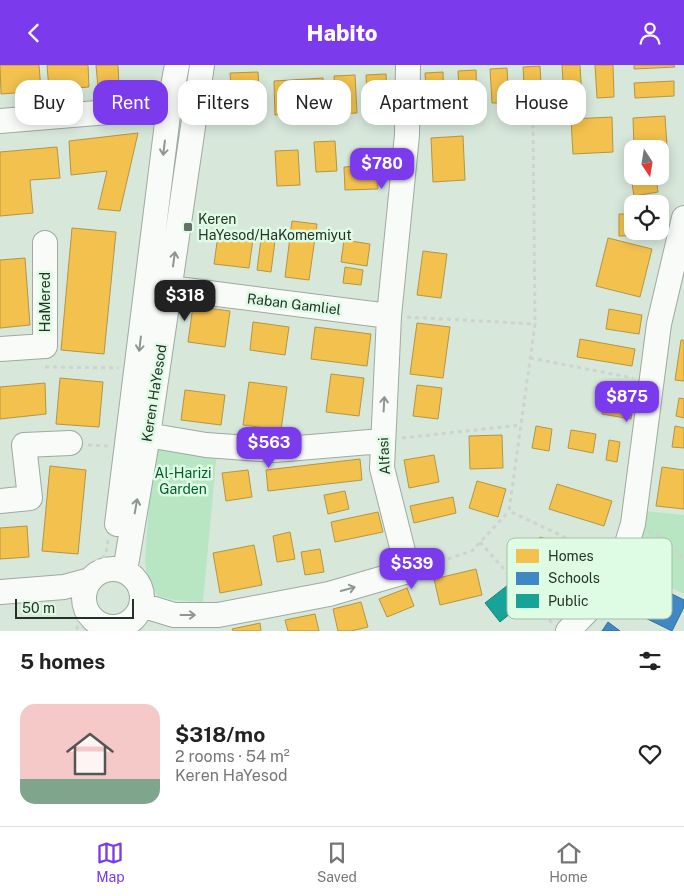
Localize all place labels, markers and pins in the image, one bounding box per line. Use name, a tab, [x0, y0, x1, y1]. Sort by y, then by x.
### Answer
pin: $780	[352, 147, 412, 190]
place label: Keren HaYesod/HaKomemiyut	[198, 211, 352, 243]
marker: Keren HaYesod/HaKomemiyut	[182, 221, 194, 233]
pin: $318	[155, 279, 215, 322]
pin: $875	[597, 381, 657, 423]
pin: $563	[239, 427, 299, 469]
pin: $539	[382, 547, 442, 590]

